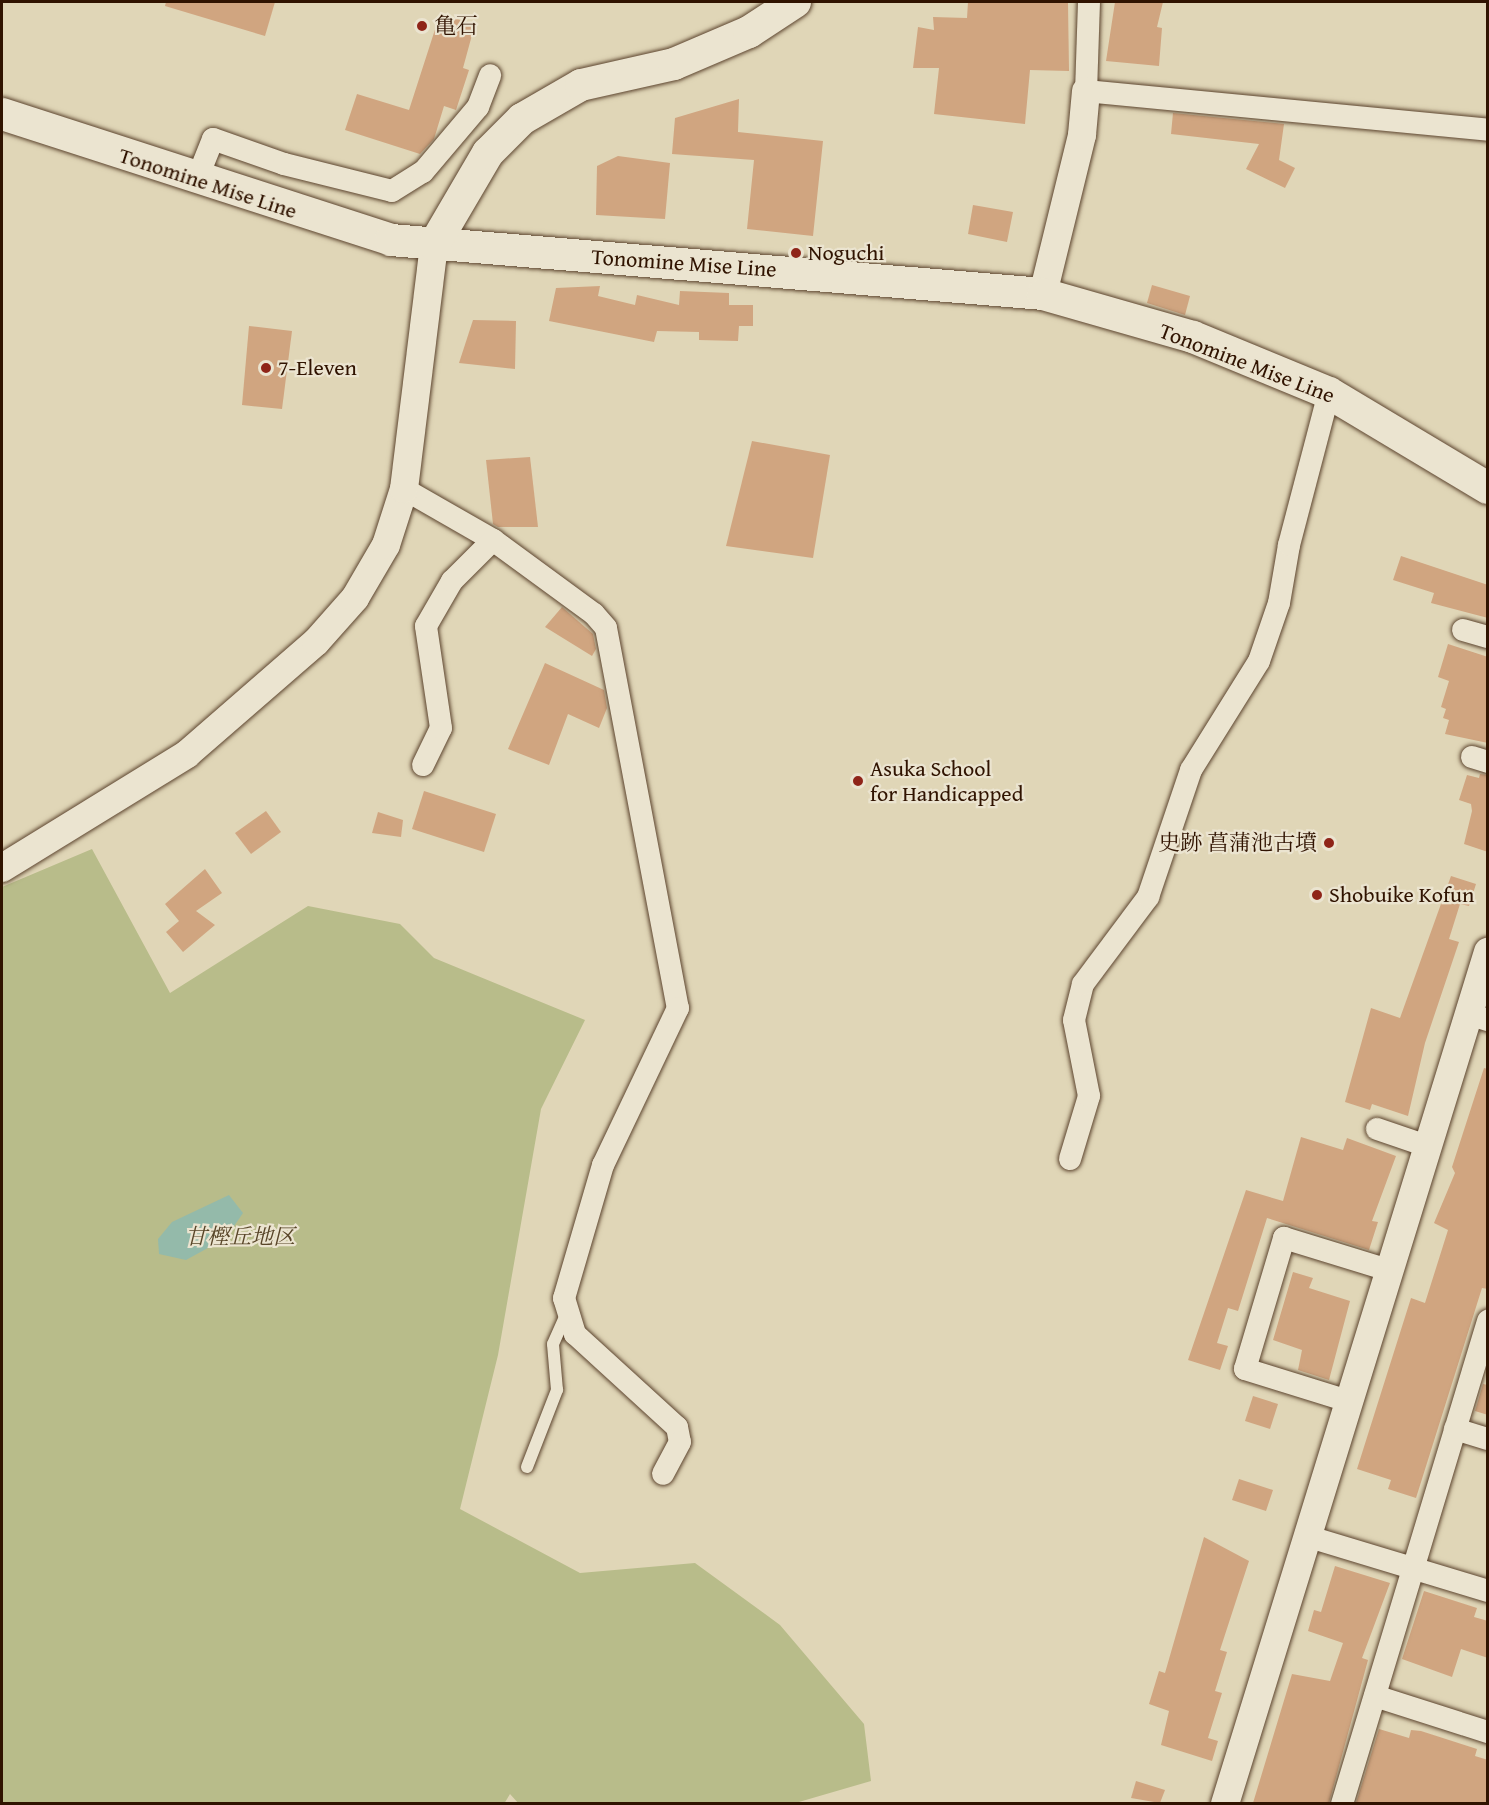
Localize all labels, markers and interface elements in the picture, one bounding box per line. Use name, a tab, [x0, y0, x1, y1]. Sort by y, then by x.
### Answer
place label: 亀石	[434, 13, 478, 39]
marker: 亀石	[415, 19, 429, 33]
street label: Tonomine Mise Line	[116, 142, 300, 224]
place label: Noguchi	[808, 240, 884, 266]
street label: Tonomine Mise Line	[590, 243, 778, 283]
marker: Noguchi	[789, 246, 803, 260]
street label: Tonomine Mise Line	[1156, 317, 1338, 409]
place label: 7-Eleven	[278, 355, 357, 381]
marker: 7-Eleven	[259, 361, 273, 375]
place label: Asuka School for Handicapped	[870, 755, 1023, 806]
marker: Asuka School for Handicapped	[851, 774, 865, 788]
place label: 史跡 菖蒲池古墳	[1158, 830, 1317, 856]
marker: 史跡 菖蒲池古墳	[1322, 836, 1336, 850]
place label: Shobuike Kofun	[1329, 882, 1474, 908]
marker: Shobuike Kofun	[1310, 888, 1324, 902]
park label: 甘樫丘地区	[185, 1224, 295, 1250]

